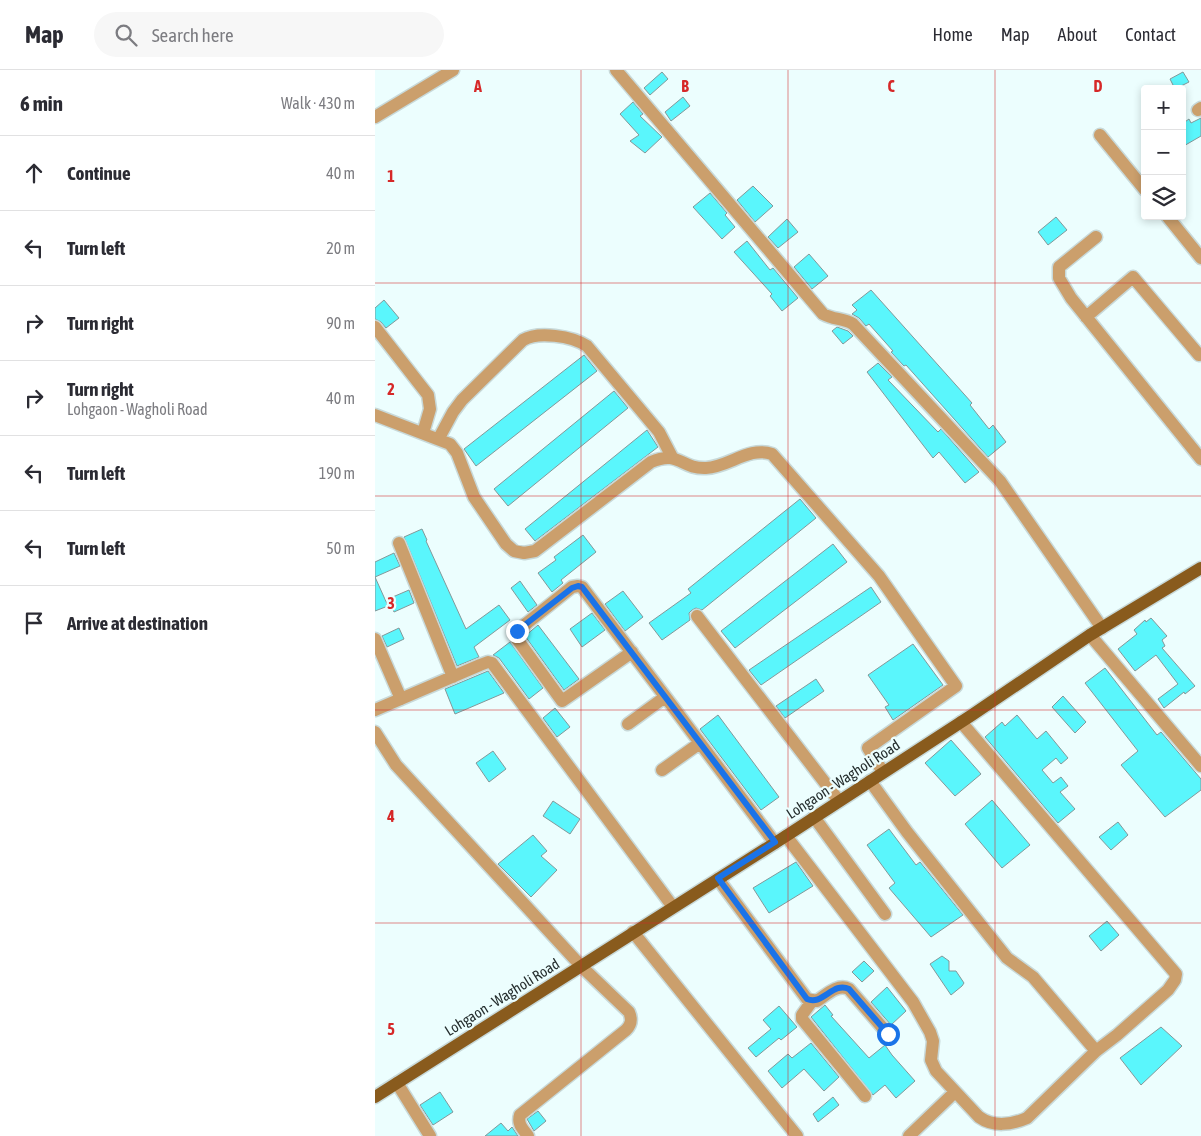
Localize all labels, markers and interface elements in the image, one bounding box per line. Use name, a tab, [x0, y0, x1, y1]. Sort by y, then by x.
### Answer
search box	[94, 12, 444, 57]
text: Map	[25, 21, 64, 48]
icon: search	[112, 21, 140, 49]
text: Search here	[152, 24, 234, 46]
text: Home	[933, 24, 973, 45]
text: Map	[1001, 24, 1030, 45]
text: About	[1058, 24, 1097, 45]
text: Contact	[1125, 24, 1176, 45]
text: A	[473, 77, 482, 95]
text: B	[681, 77, 689, 95]
text: C	[887, 77, 895, 95]
text: D	[1094, 77, 1103, 95]
map controls	[1141, 85, 1186, 220]
button: +	[1141, 85, 1186, 130]
text: 6 min	[20, 91, 63, 115]
text: Walk · 430 m	[281, 94, 355, 112]
button: −	[1141, 130, 1186, 175]
icon: ahead	[20, 159, 48, 187]
text: Continue	[67, 162, 131, 184]
text: 40 m	[326, 164, 355, 182]
text: 1	[387, 167, 395, 185]
button: layers	[1141, 175, 1186, 220]
icon: left	[20, 234, 48, 262]
text: Turn left	[67, 237, 125, 259]
text: 20 m	[326, 239, 355, 257]
icon: right	[20, 309, 48, 337]
text: Turn right	[67, 312, 134, 334]
text: 90 m	[326, 314, 355, 332]
text: Turn right	[67, 378, 134, 400]
text: 2	[387, 380, 395, 398]
icon: right	[20, 384, 48, 412]
text: 40 m	[326, 389, 355, 407]
text: Lohgaon - Wagholi Road	[67, 400, 208, 418]
icon: left	[20, 459, 48, 487]
text: Turn left	[67, 462, 125, 484]
text: 190 m	[319, 464, 355, 482]
icon: left	[20, 534, 48, 562]
text: Turn left	[67, 537, 125, 559]
text: 50 m	[326, 539, 355, 557]
text: 3	[387, 594, 395, 612]
icon: arrive	[20, 609, 48, 637]
text: Arrive at destination	[67, 612, 208, 634]
route end	[506, 620, 529, 643]
street label: Lohgaon - Wagholi Road	[783, 736, 903, 822]
text: 4	[386, 807, 395, 825]
street label: Lohgaon - Wagholi Road	[442, 955, 562, 1039]
text: 5	[387, 1020, 395, 1038]
route start	[877, 1023, 900, 1046]

